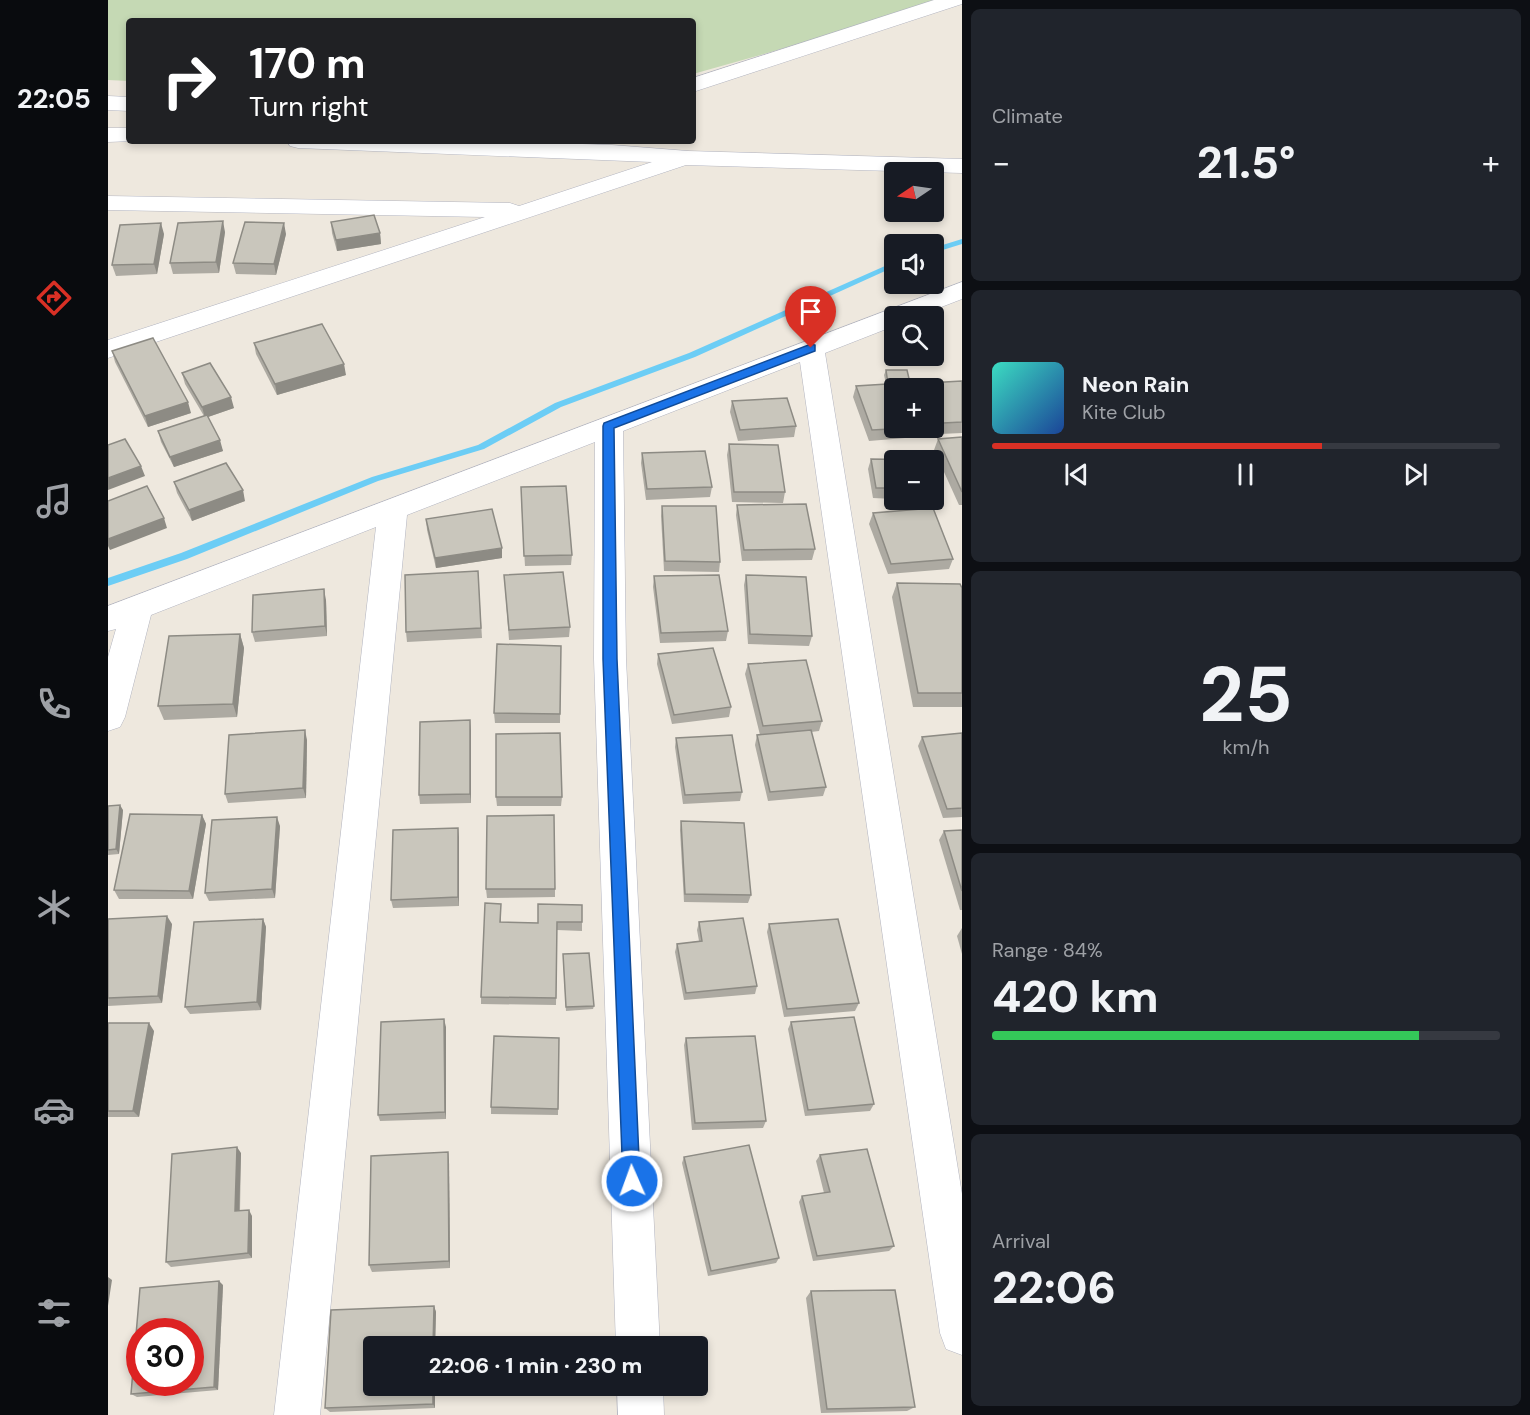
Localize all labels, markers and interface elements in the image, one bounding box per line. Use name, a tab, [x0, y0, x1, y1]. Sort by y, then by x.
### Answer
text: 170 m	[249, 36, 366, 91]
icon: right	[150, 42, 228, 120]
text: 22:05	[17, 81, 91, 116]
text: Turn right	[249, 89, 369, 124]
text: Climate	[992, 103, 1063, 129]
text: 21.5°	[1197, 133, 1295, 192]
text: −	[992, 141, 1010, 184]
text: +	[1482, 141, 1500, 184]
north arrow	[884, 162, 944, 222]
map controls	[884, 162, 944, 510]
button: sound	[884, 234, 944, 294]
icon: directions	[33, 277, 75, 319]
pin	[785, 286, 836, 348]
icon: arrive	[794, 295, 827, 328]
button: search	[884, 306, 944, 366]
text: Neon Rain	[1082, 370, 1189, 399]
button: +	[884, 378, 944, 438]
text: Kite Club	[1082, 399, 1166, 425]
button: −	[884, 450, 944, 510]
icon: previous	[1060, 458, 1093, 491]
icon: pause	[1229, 458, 1262, 491]
icon: next	[1399, 458, 1432, 491]
icon: music	[33, 480, 75, 522]
text: 25	[1199, 644, 1293, 745]
icon: phone	[33, 683, 75, 725]
text: km/h	[1222, 734, 1270, 760]
icon: climate	[33, 886, 75, 928]
text: Range · 84%	[992, 937, 1103, 963]
text: 420 km	[992, 967, 1158, 1026]
icon: car	[33, 1089, 75, 1131]
position arrow	[600, 1149, 664, 1213]
text: Arrival	[992, 1228, 1050, 1254]
text: 22:06	[992, 1258, 1116, 1317]
icon: filters	[33, 1292, 75, 1334]
speed limit sign: 30	[126, 1318, 204, 1396]
text: 22:06 · 1 min · 230 m	[429, 1351, 642, 1380]

